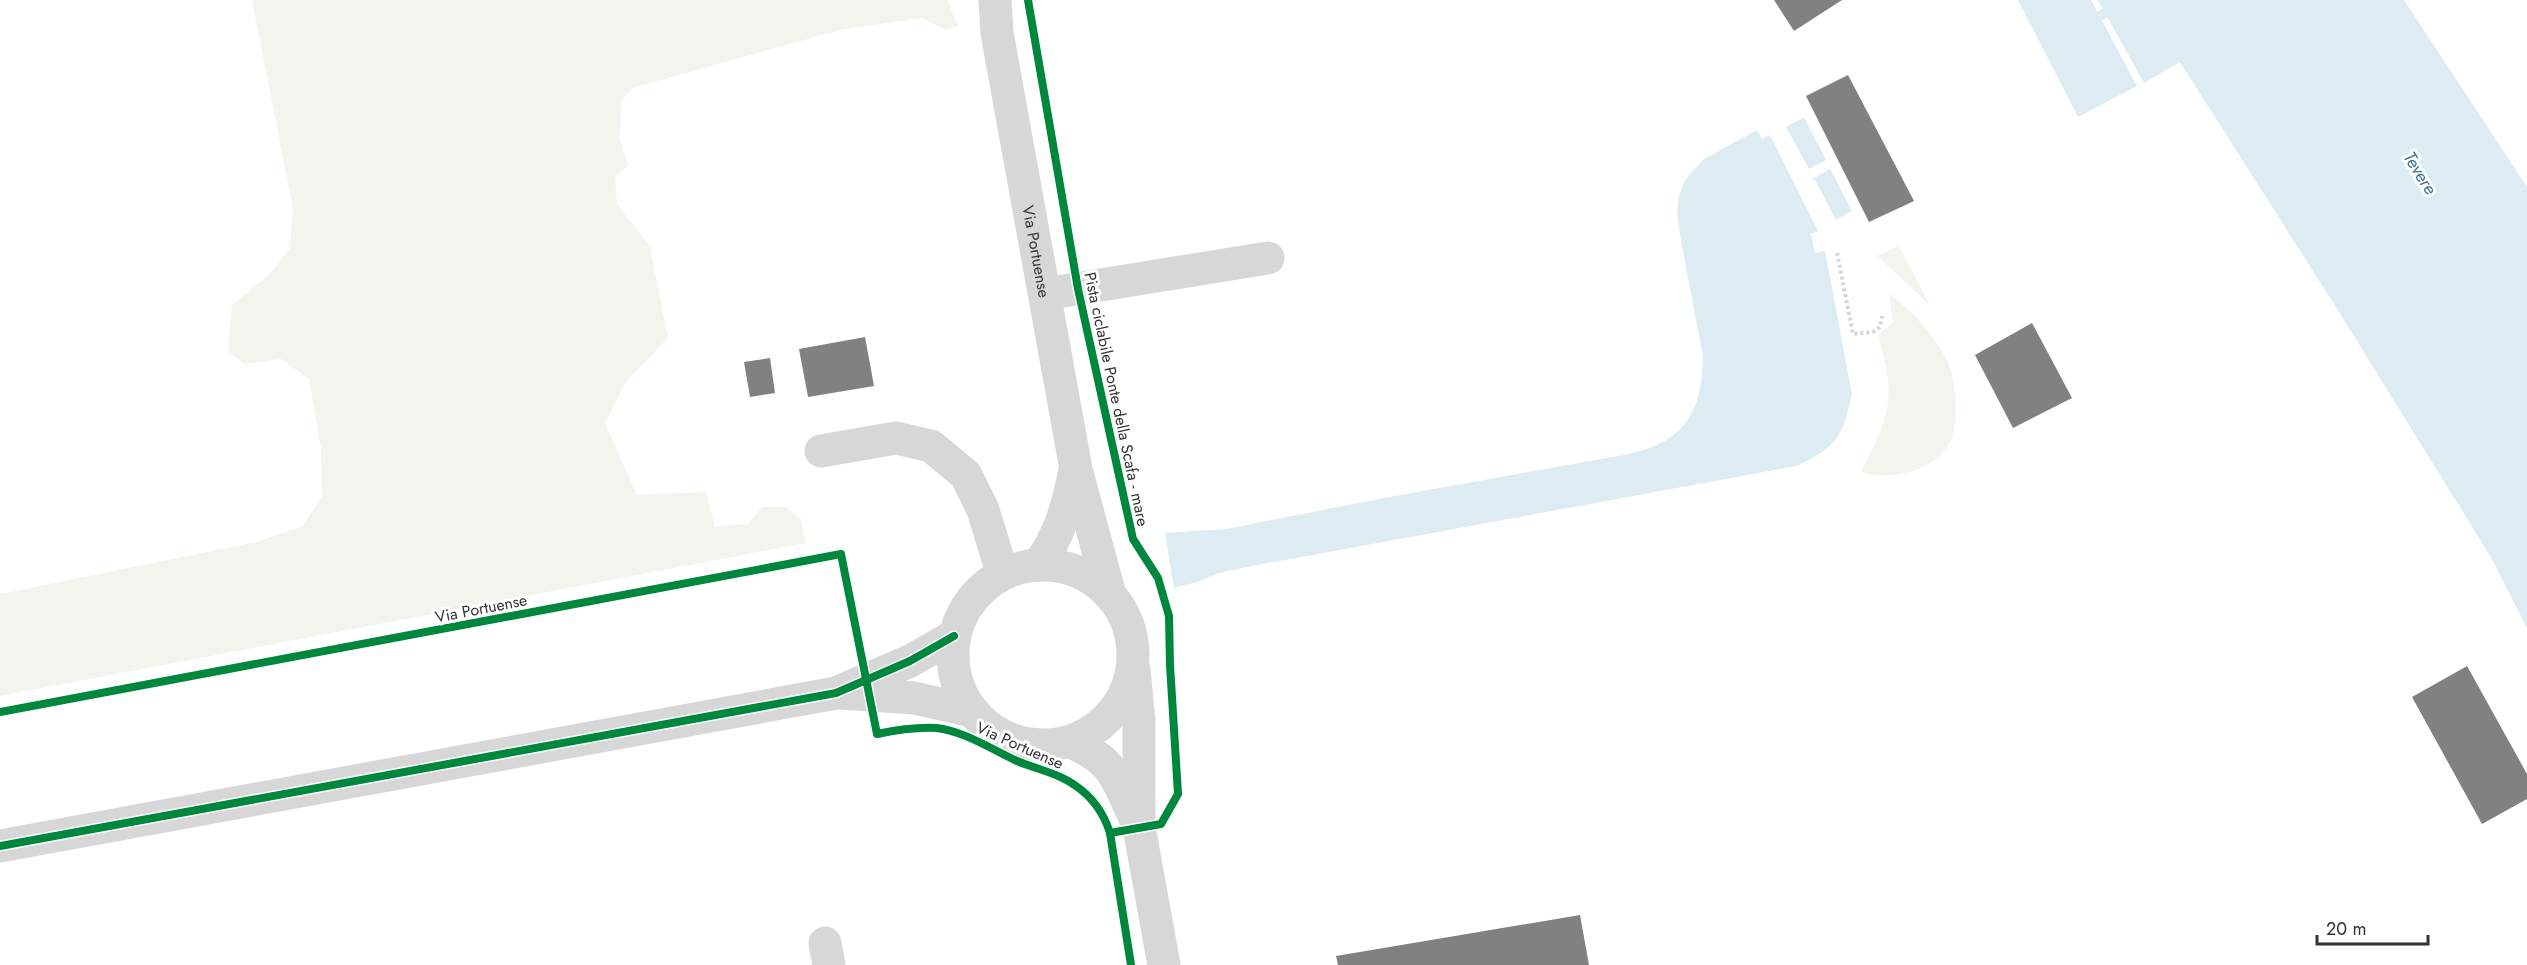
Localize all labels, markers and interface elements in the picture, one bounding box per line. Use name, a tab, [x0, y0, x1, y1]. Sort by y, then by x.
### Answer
water label: Tevere	[2397, 147, 2443, 199]
street label: Via Portuense	[1016, 203, 1056, 299]
street label: Pista ciclabile Ponte della Scafa - mare	[1078, 270, 1155, 528]
street label: Via Portuense	[433, 588, 529, 629]
street label: Via Portuense	[973, 716, 1067, 775]
scale bar	[2317, 908, 2428, 946]
text: 20 m	[2326, 916, 2366, 942]

